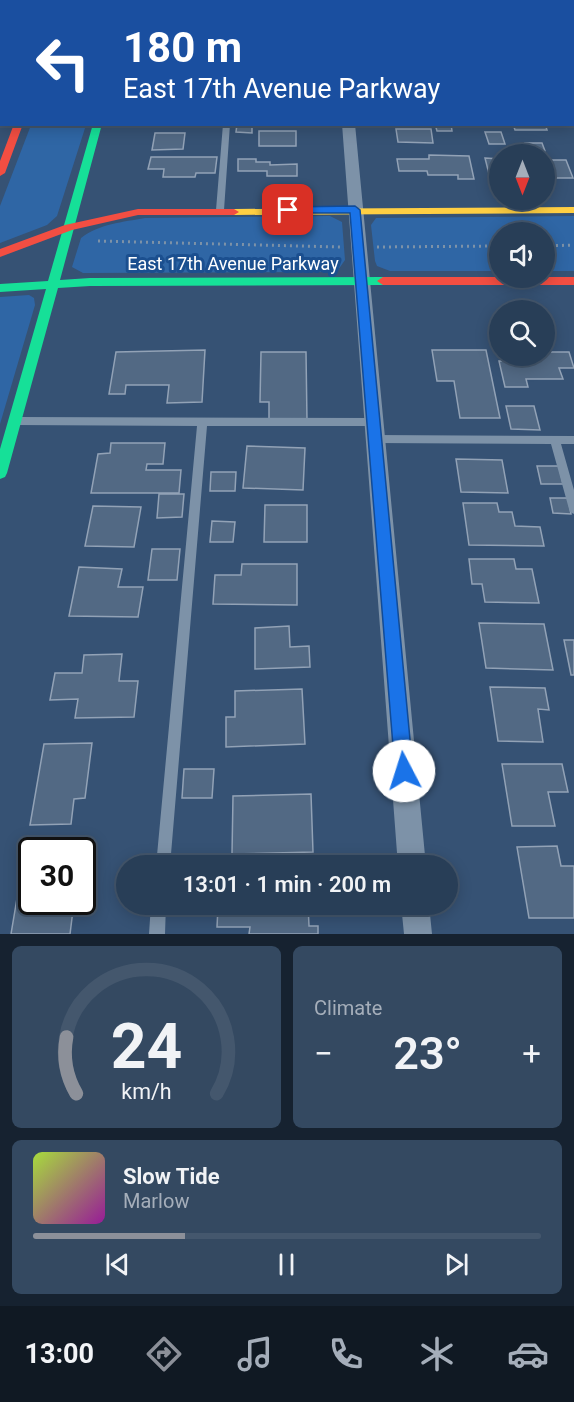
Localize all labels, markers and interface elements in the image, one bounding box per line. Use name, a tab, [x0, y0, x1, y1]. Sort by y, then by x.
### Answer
text: 180 m	[123, 23, 242, 72]
icon: left	[24, 24, 102, 102]
text: East 17th Avenue Parkway	[123, 73, 440, 105]
north arrow	[489, 144, 555, 210]
map controls	[489, 144, 555, 366]
pin	[262, 184, 313, 235]
icon: arrive	[271, 193, 304, 226]
button: sound	[489, 222, 555, 288]
street label: East 17th Avenue Parkway	[127, 253, 339, 274]
button: search	[489, 300, 555, 366]
position arrow	[372, 739, 436, 803]
speed limit sign: 30	[18, 837, 96, 915]
text: 13:01 · 1 min · 200 m	[183, 872, 391, 897]
text: Climate	[314, 996, 382, 1020]
text: 24	[111, 1010, 182, 1083]
text: 23°	[393, 1027, 462, 1080]
text: −	[314, 1034, 333, 1073]
text: +	[522, 1034, 541, 1073]
text: km/h	[121, 1079, 172, 1104]
text: Slow Tide	[123, 1164, 220, 1189]
text: Marlow	[123, 1189, 189, 1213]
icon: previous	[101, 1248, 134, 1281]
icon: pause	[270, 1248, 303, 1281]
icon: next	[440, 1248, 473, 1281]
icon: directions	[143, 1333, 185, 1375]
icon: music	[234, 1333, 276, 1375]
icon: phone	[325, 1333, 367, 1375]
icon: climate	[416, 1333, 458, 1375]
icon: car	[507, 1333, 549, 1375]
text: 13:00	[25, 1338, 94, 1370]

